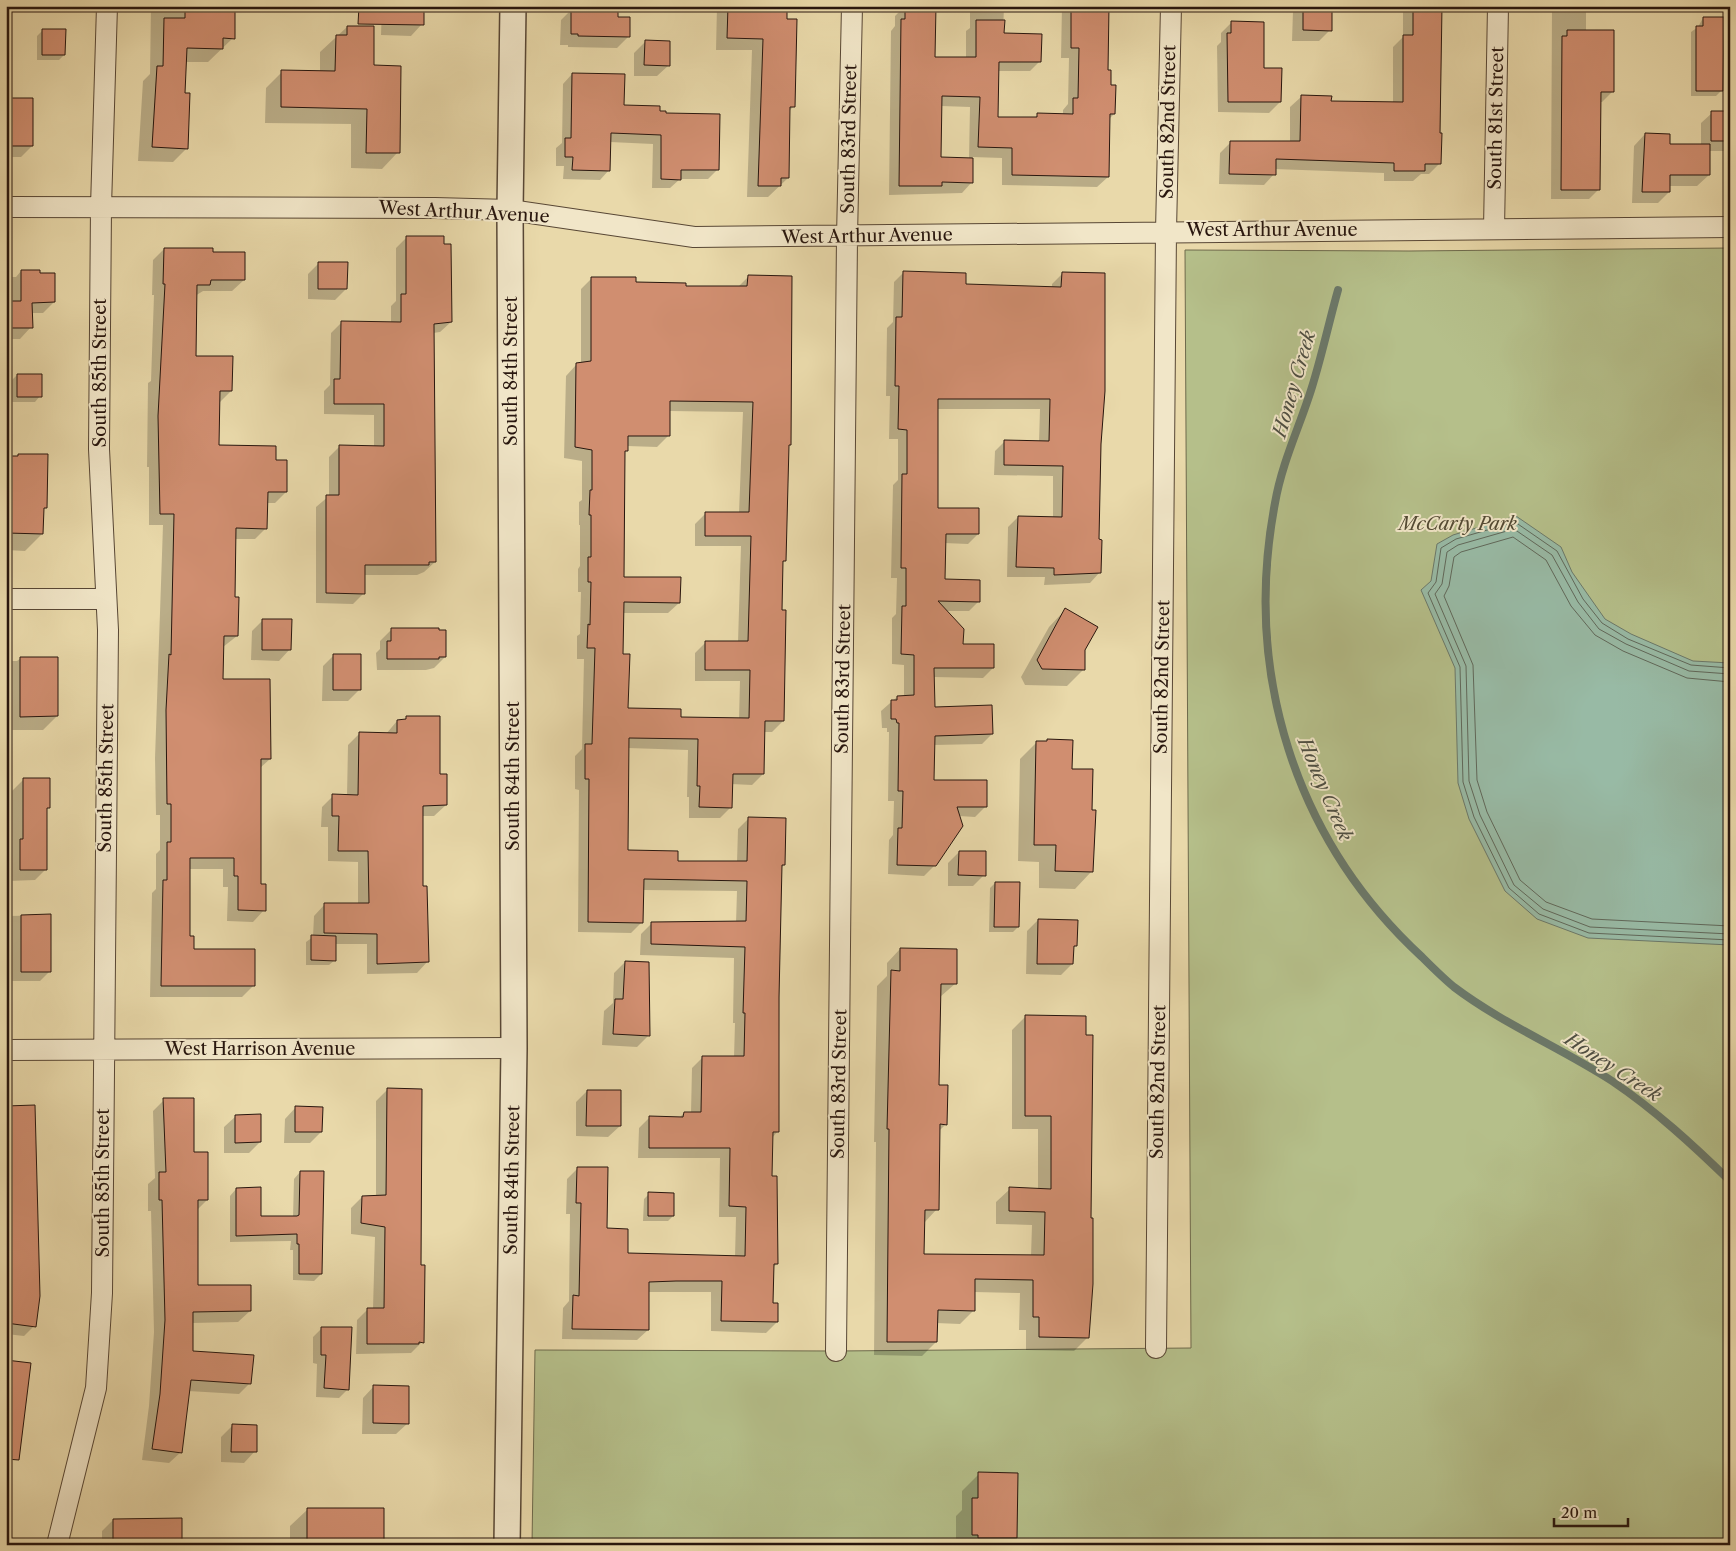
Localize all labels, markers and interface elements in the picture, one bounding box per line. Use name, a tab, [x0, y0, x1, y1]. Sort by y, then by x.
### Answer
street label: South 82nd Street	[1156, 44, 1180, 199]
street label: South 81st Street	[1484, 45, 1508, 190]
street label: South 83rd Street	[837, 63, 861, 214]
street label: West Arthur Avenue	[377, 196, 550, 227]
street label: West Arthur Avenue	[1185, 219, 1358, 241]
street label: West Arthur Avenue	[780, 224, 953, 249]
street label: South 84th Street	[500, 295, 522, 446]
street label: South 85th Street	[89, 298, 111, 448]
water label: Honey Creek	[1267, 328, 1320, 442]
park label: McCarty Park	[1397, 513, 1518, 535]
street label: South 82nd Street	[1150, 599, 1174, 754]
street label: South 83rd Street	[831, 603, 855, 754]
street label: South 84th Street	[502, 700, 524, 851]
street label: South 85th Street	[94, 703, 118, 853]
water label: Honey Creek	[1292, 732, 1357, 844]
street label: South 82nd Street	[1146, 1004, 1170, 1159]
street label: South 83rd Street	[827, 1008, 851, 1159]
water label: Honey Creek	[1559, 1026, 1666, 1107]
street label: West Harrison Avenue	[164, 1038, 355, 1060]
street label: South 84th Street	[500, 1104, 524, 1255]
street label: South 85th Street	[92, 1108, 114, 1258]
scale bar	[1554, 1496, 1627, 1528]
text: 20 m	[1561, 1503, 1597, 1522]

